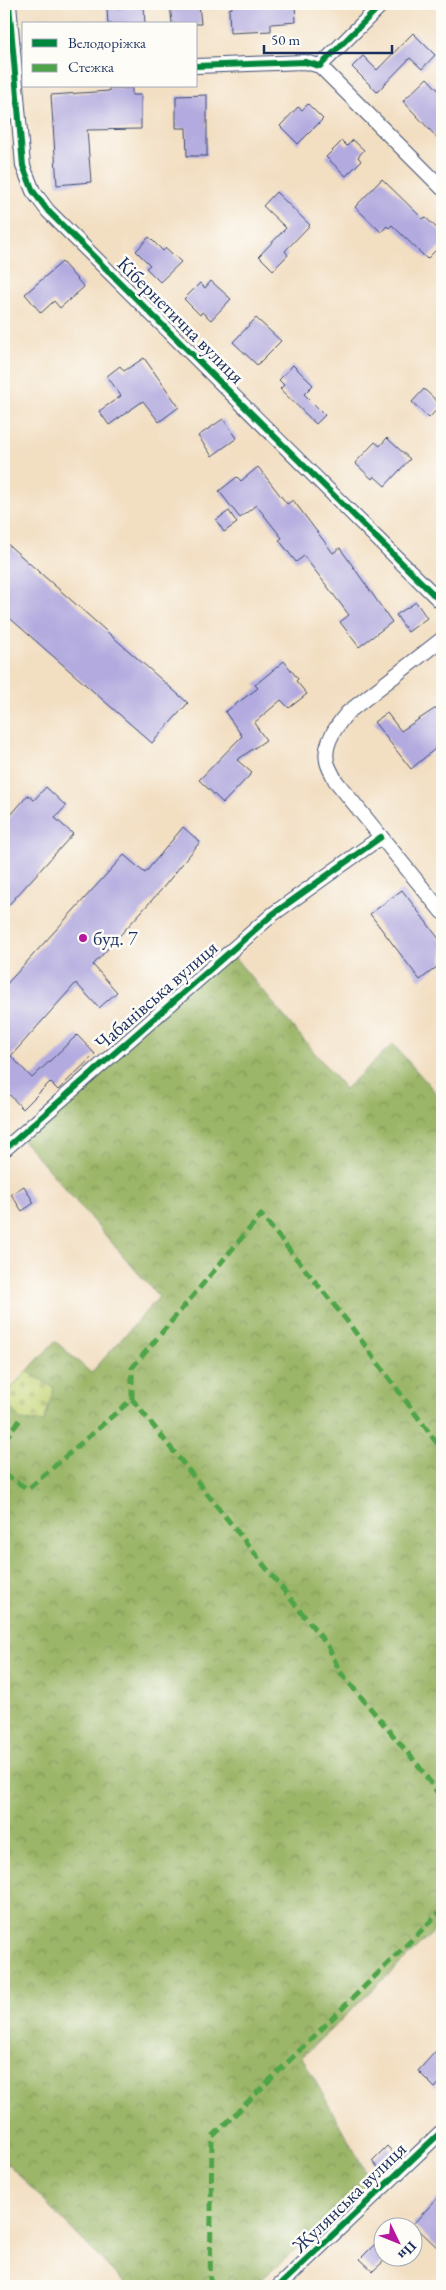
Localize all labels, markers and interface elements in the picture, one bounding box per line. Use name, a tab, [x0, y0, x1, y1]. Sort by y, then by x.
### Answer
legend	[22, 22, 198, 88]
scale bar	[264, 22, 391, 54]
text: 50 m	[271, 30, 300, 49]
text: Велодоріжка	[68, 33, 146, 52]
text: Стежка	[68, 57, 114, 76]
street label: Кібернетична вулиця	[112, 251, 250, 389]
place label: буд. 7	[93, 925, 138, 951]
marker: буд. 7	[77, 932, 89, 944]
street label: Чабанівська вулиця	[89, 934, 223, 1056]
street label: Жулянська вулиця	[286, 2136, 412, 2259]
north arrow	[374, 2218, 424, 2268]
text: Пн	[394, 2238, 421, 2264]

